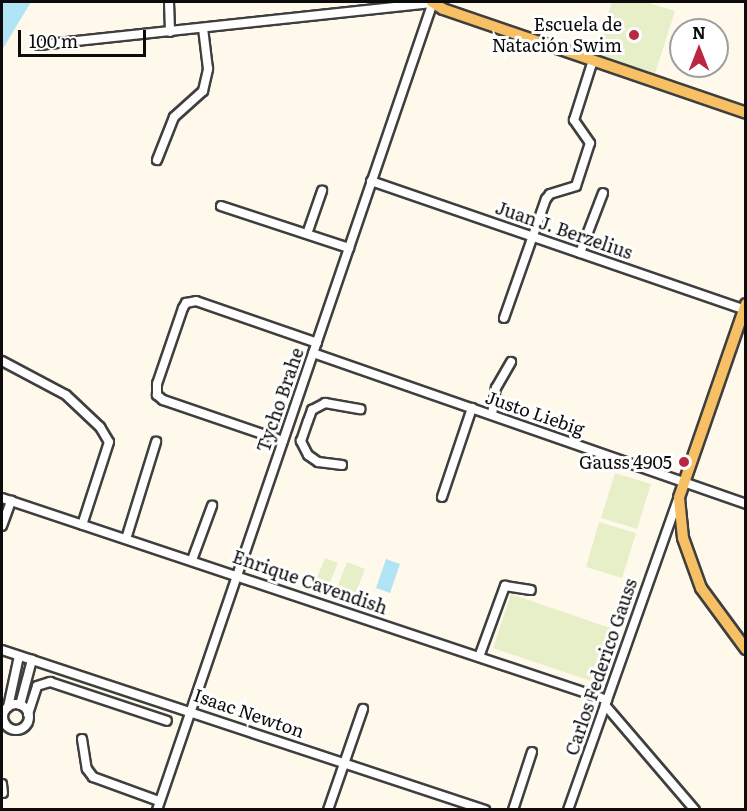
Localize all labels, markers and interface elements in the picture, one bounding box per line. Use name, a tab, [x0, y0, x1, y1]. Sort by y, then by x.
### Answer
place label: Escuela de Natación Swim	[492, 14, 622, 57]
scale bar	[21, 18, 148, 56]
north arrow	[669, 18, 729, 78]
text: N	[692, 20, 706, 44]
text: 100 m	[29, 27, 78, 54]
marker: Escuela de Natación Swim	[627, 28, 641, 42]
street label: Juan J. Berzelius	[493, 196, 635, 264]
street label: Tycho Brahe	[252, 345, 308, 455]
street label: Justo Liebig	[483, 386, 587, 440]
place label: Gauss 4905	[579, 451, 672, 473]
marker: Gauss 4905	[677, 455, 691, 469]
street label: Enrique Cavendish	[230, 545, 390, 619]
street label: Carlos Federico Gauss	[561, 576, 641, 758]
street label: Isaac Newton	[191, 684, 307, 742]

